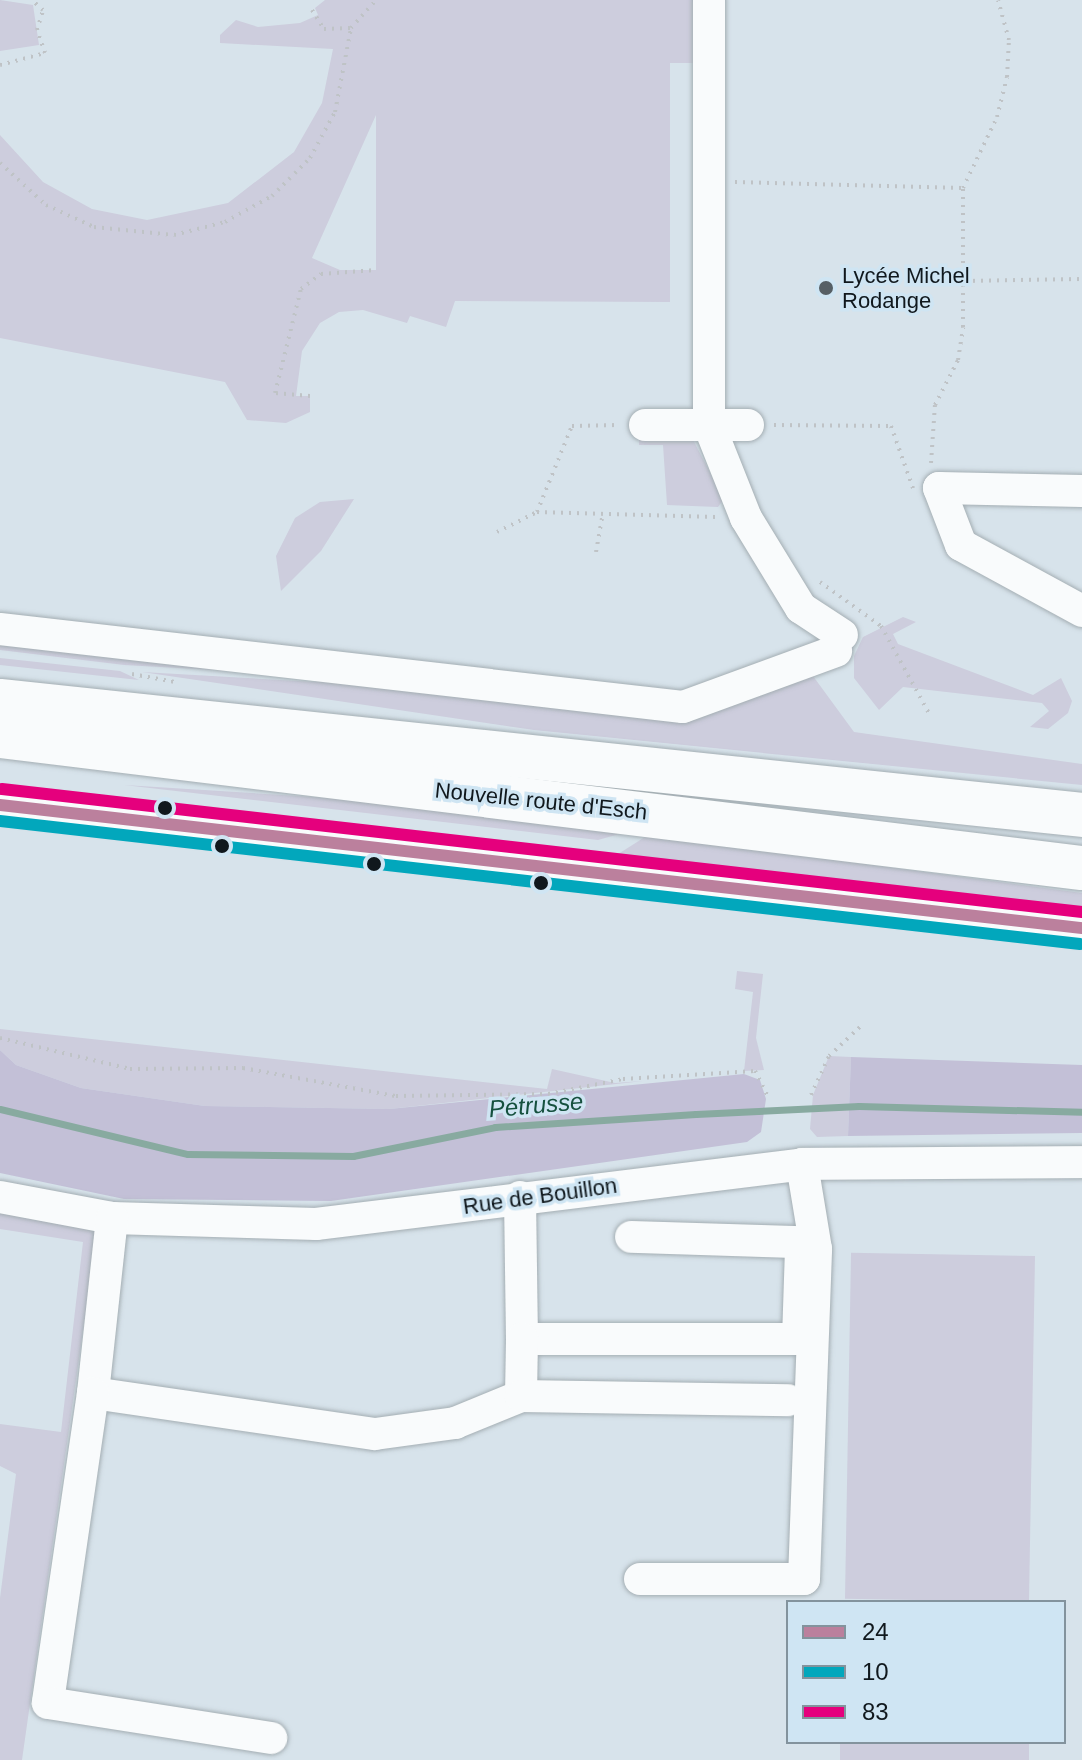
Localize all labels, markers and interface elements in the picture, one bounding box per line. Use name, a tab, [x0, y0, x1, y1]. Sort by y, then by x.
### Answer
place label: Lycée Michel Rodange	[842, 262, 970, 314]
marker: Lycée Michel Rodange	[817, 279, 835, 297]
street label: Nouvelle route d'Esch	[434, 777, 648, 825]
unlabelled marker	[157, 800, 173, 816]
unlabelled marker	[214, 838, 230, 854]
unlabelled marker	[366, 856, 382, 872]
unlabelled marker	[533, 875, 549, 891]
water label: Pétrusse	[488, 1087, 584, 1123]
street label: Rue de Bouillon	[461, 1172, 619, 1220]
legend	[786, 1600, 1066, 1744]
text: 24	[862, 1618, 889, 1645]
text: 10	[862, 1658, 889, 1685]
text: 83	[862, 1698, 889, 1725]

